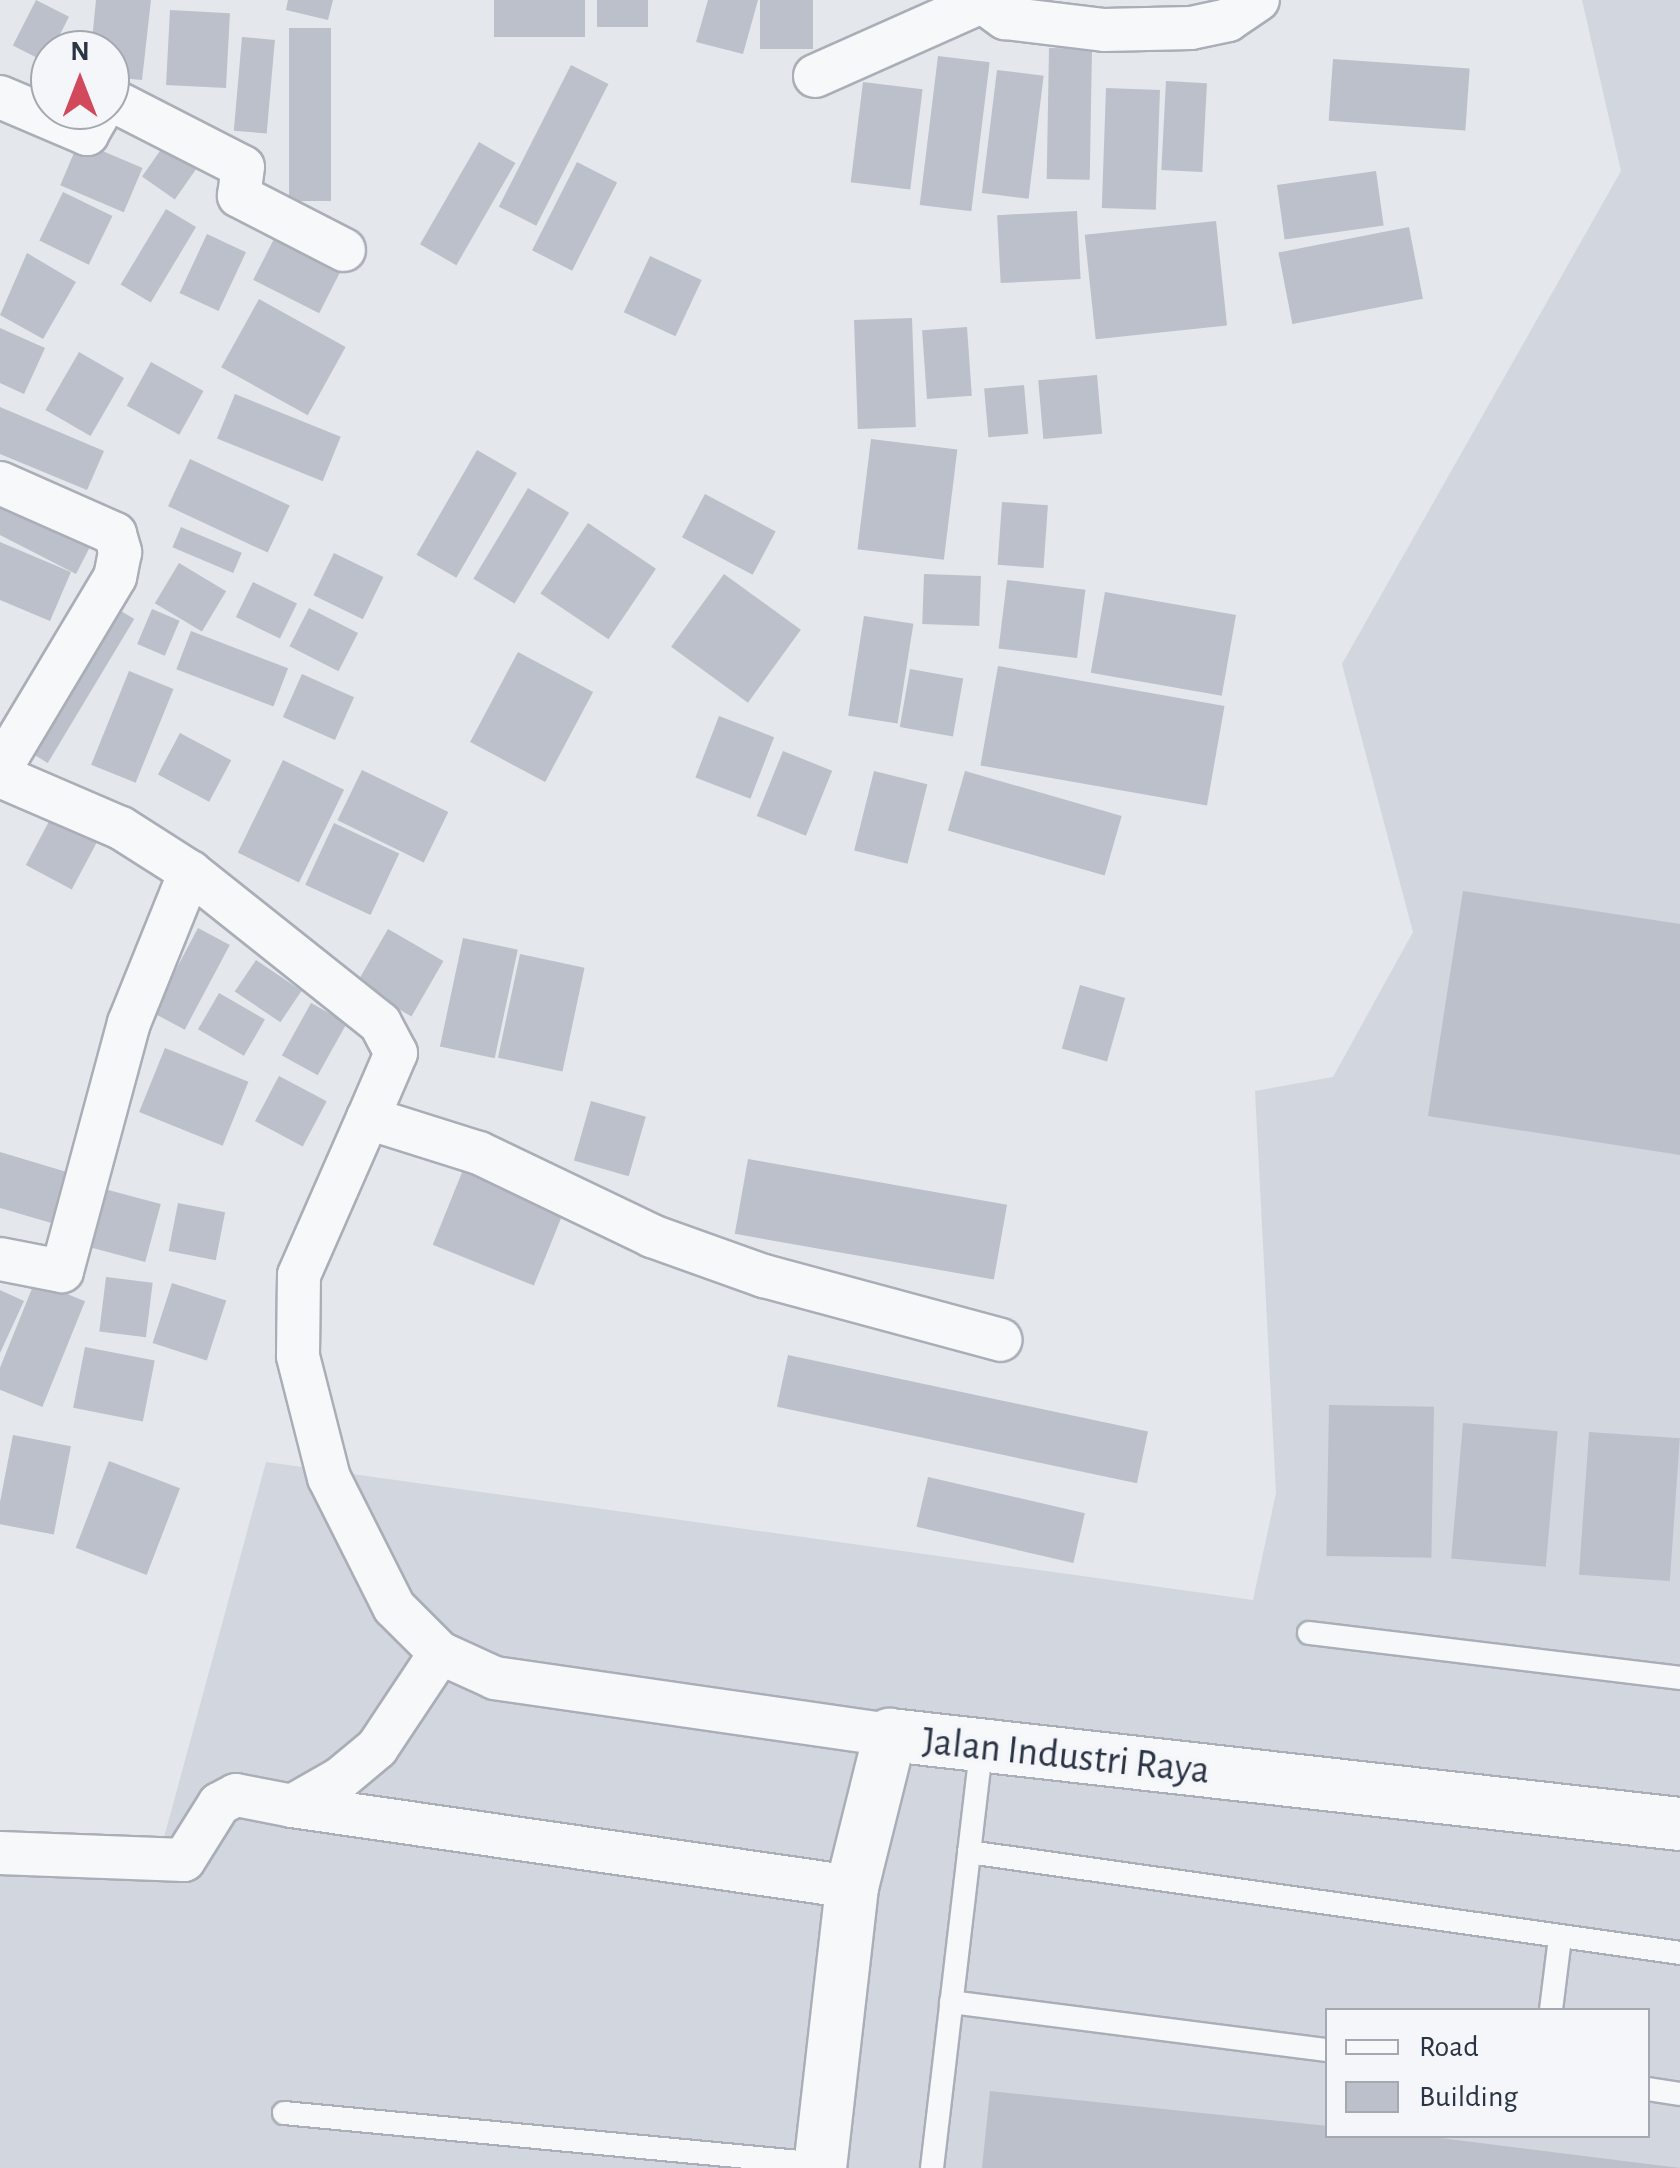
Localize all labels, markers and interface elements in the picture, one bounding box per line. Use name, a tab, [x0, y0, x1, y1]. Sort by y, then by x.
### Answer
north arrow	[30, 30, 130, 130]
text: N	[70, 38, 90, 66]
street label: Jalan Industri Raya	[920, 1717, 1212, 1795]
legend	[1325, 2008, 1650, 2138]
text: Road	[1419, 2032, 1479, 2062]
text: Building	[1419, 2082, 1518, 2112]

